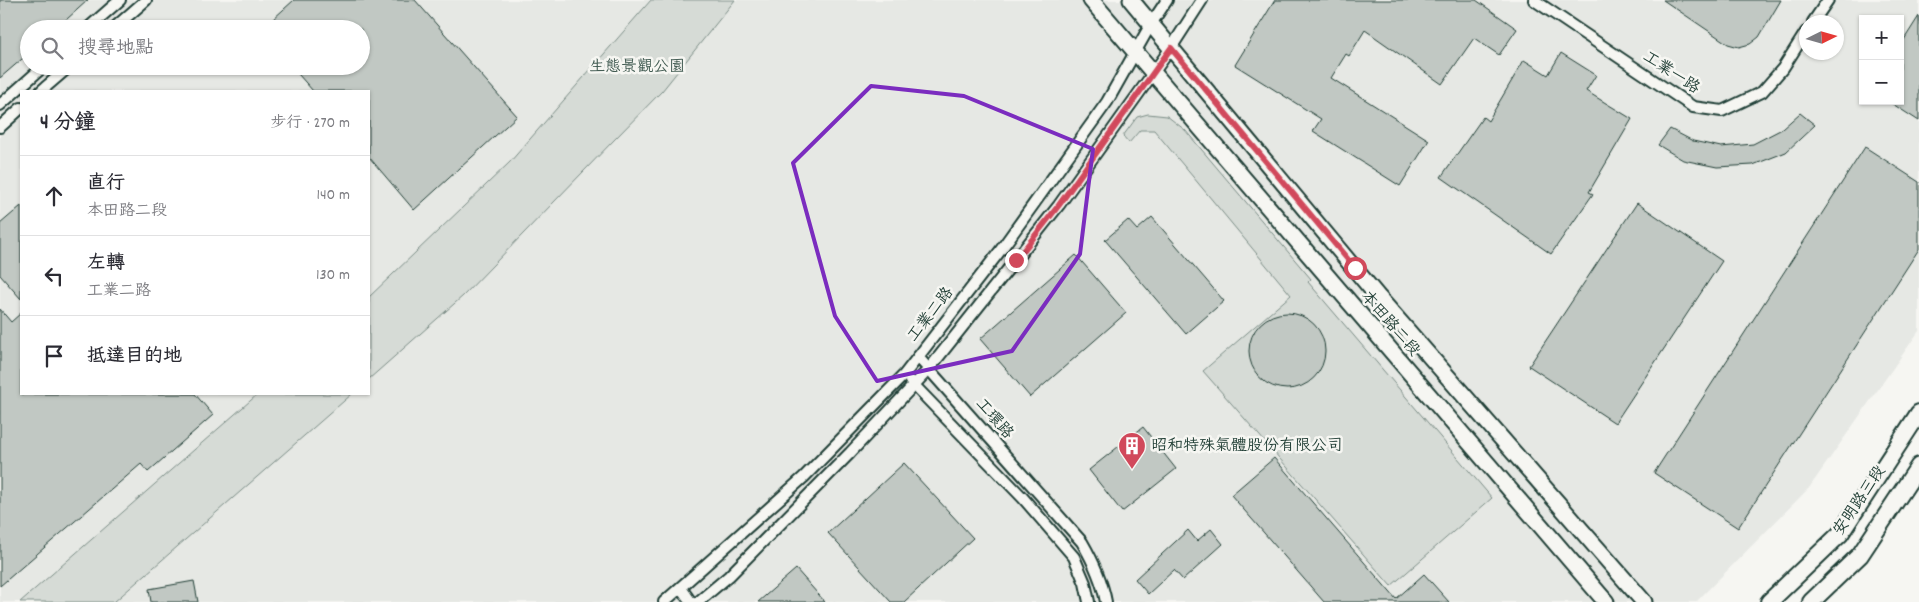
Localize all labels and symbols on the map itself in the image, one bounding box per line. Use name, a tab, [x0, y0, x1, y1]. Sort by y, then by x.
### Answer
north arrow	[1799, 15, 1844, 60]
street label: 工業一路	[1638, 46, 1704, 100]
park label: 生態景觀公園	[589, 56, 685, 79]
route end	[1005, 249, 1028, 272]
route start	[1344, 257, 1367, 280]
street label: 工業二路	[902, 283, 960, 347]
street label: 本田路二段	[1355, 286, 1425, 362]
street label: 工環路	[970, 393, 1018, 445]
building icon: 昭和特殊氣體股份有限公司	[1117, 431, 1147, 470]
place label: 昭和特殊氣體股份有限公司	[1151, 435, 1343, 458]
street label: 安明路三段	[1828, 461, 1892, 541]

